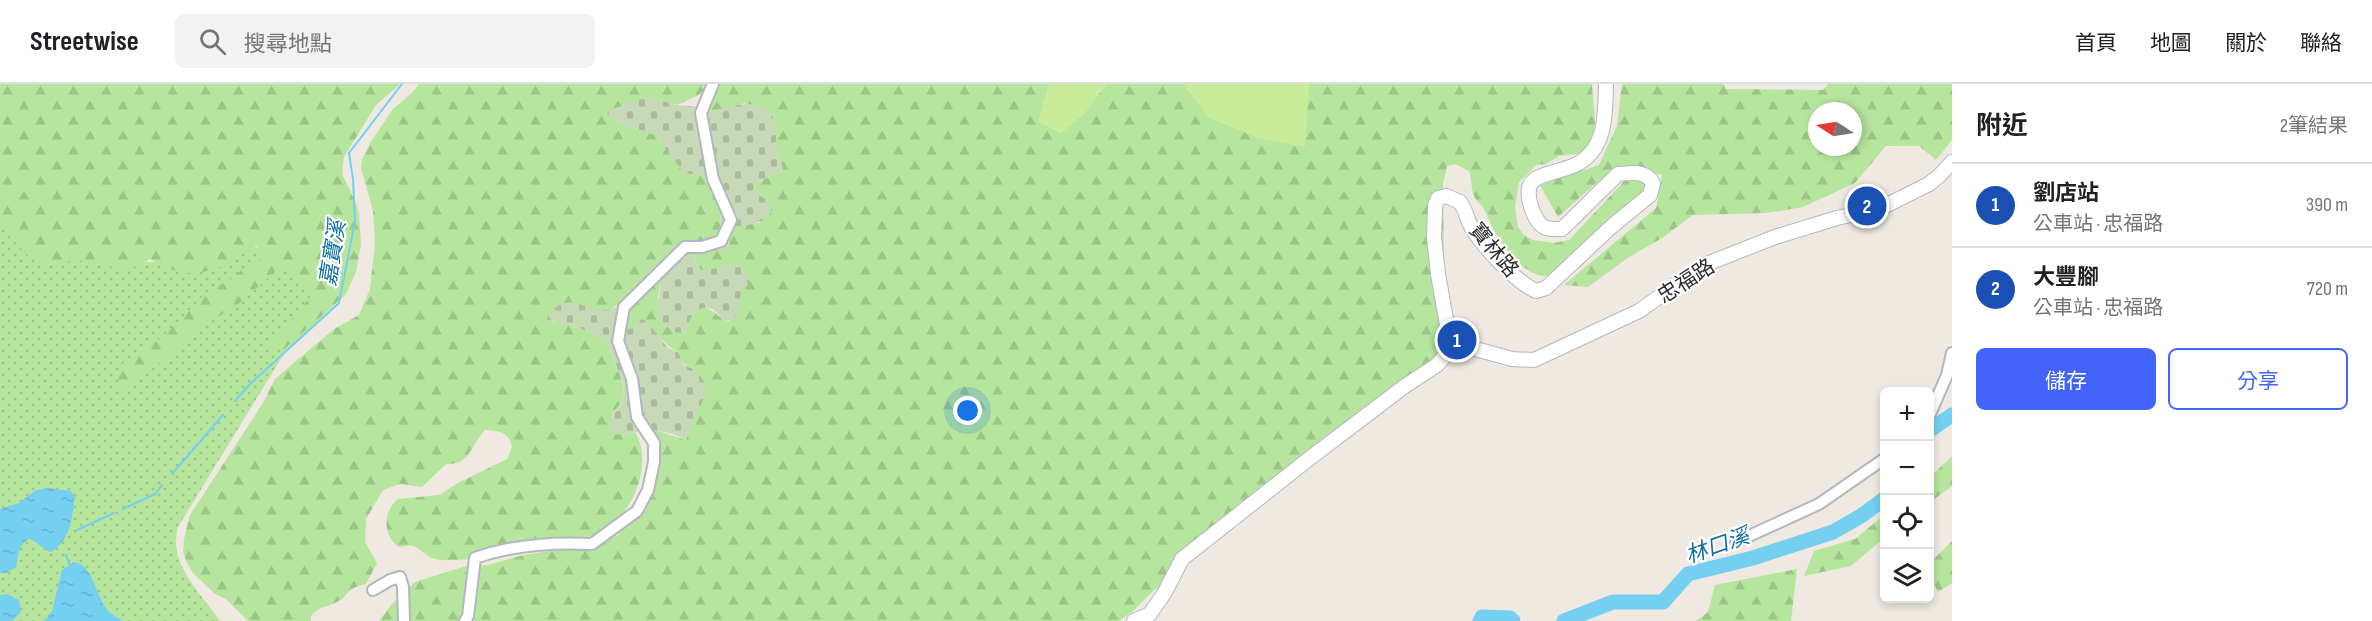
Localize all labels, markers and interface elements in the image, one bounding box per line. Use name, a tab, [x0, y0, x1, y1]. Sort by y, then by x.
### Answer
search box	[175, 14, 595, 68]
text: Streetwise	[30, 25, 139, 58]
icon: search	[196, 25, 229, 58]
text: 搜尋地點	[244, 31, 332, 58]
text: 首頁	[2075, 31, 2117, 56]
text: 地圖	[2150, 31, 2192, 56]
text: 關於	[2225, 31, 2267, 56]
text: 聯絡	[2300, 31, 2342, 56]
north arrow	[1808, 102, 1862, 156]
text: 附近	[1976, 111, 2028, 142]
text: 2筆結果	[2280, 114, 2348, 138]
text: 劉店站	[2033, 180, 2099, 207]
pin: 2	[1848, 184, 1886, 228]
text: 1	[1992, 193, 1999, 217]
text: 390 m	[2306, 193, 2348, 217]
text: 公車站 · 忠福路	[2033, 212, 2163, 236]
water label: 嘉寶溪	[315, 216, 352, 288]
street label: 寶林路	[1464, 218, 1523, 282]
street label: 忠福路	[1653, 254, 1719, 309]
text: 大豐腳	[2033, 264, 2099, 291]
text: 2	[1991, 277, 2000, 301]
text: 720 m	[2307, 277, 2348, 301]
text: 公車站 · 忠福路	[2033, 296, 2163, 320]
pin: 1	[1438, 318, 1476, 362]
button: 儲存	[1976, 348, 2156, 410]
button: 分享	[2168, 348, 2348, 410]
map controls	[1880, 387, 1934, 603]
button: +	[1880, 387, 1934, 441]
your location	[953, 396, 982, 425]
button: −	[1880, 441, 1934, 495]
button: locate	[1880, 495, 1934, 549]
water label: 林口溪	[1682, 522, 1756, 570]
button: layers	[1880, 549, 1934, 603]

